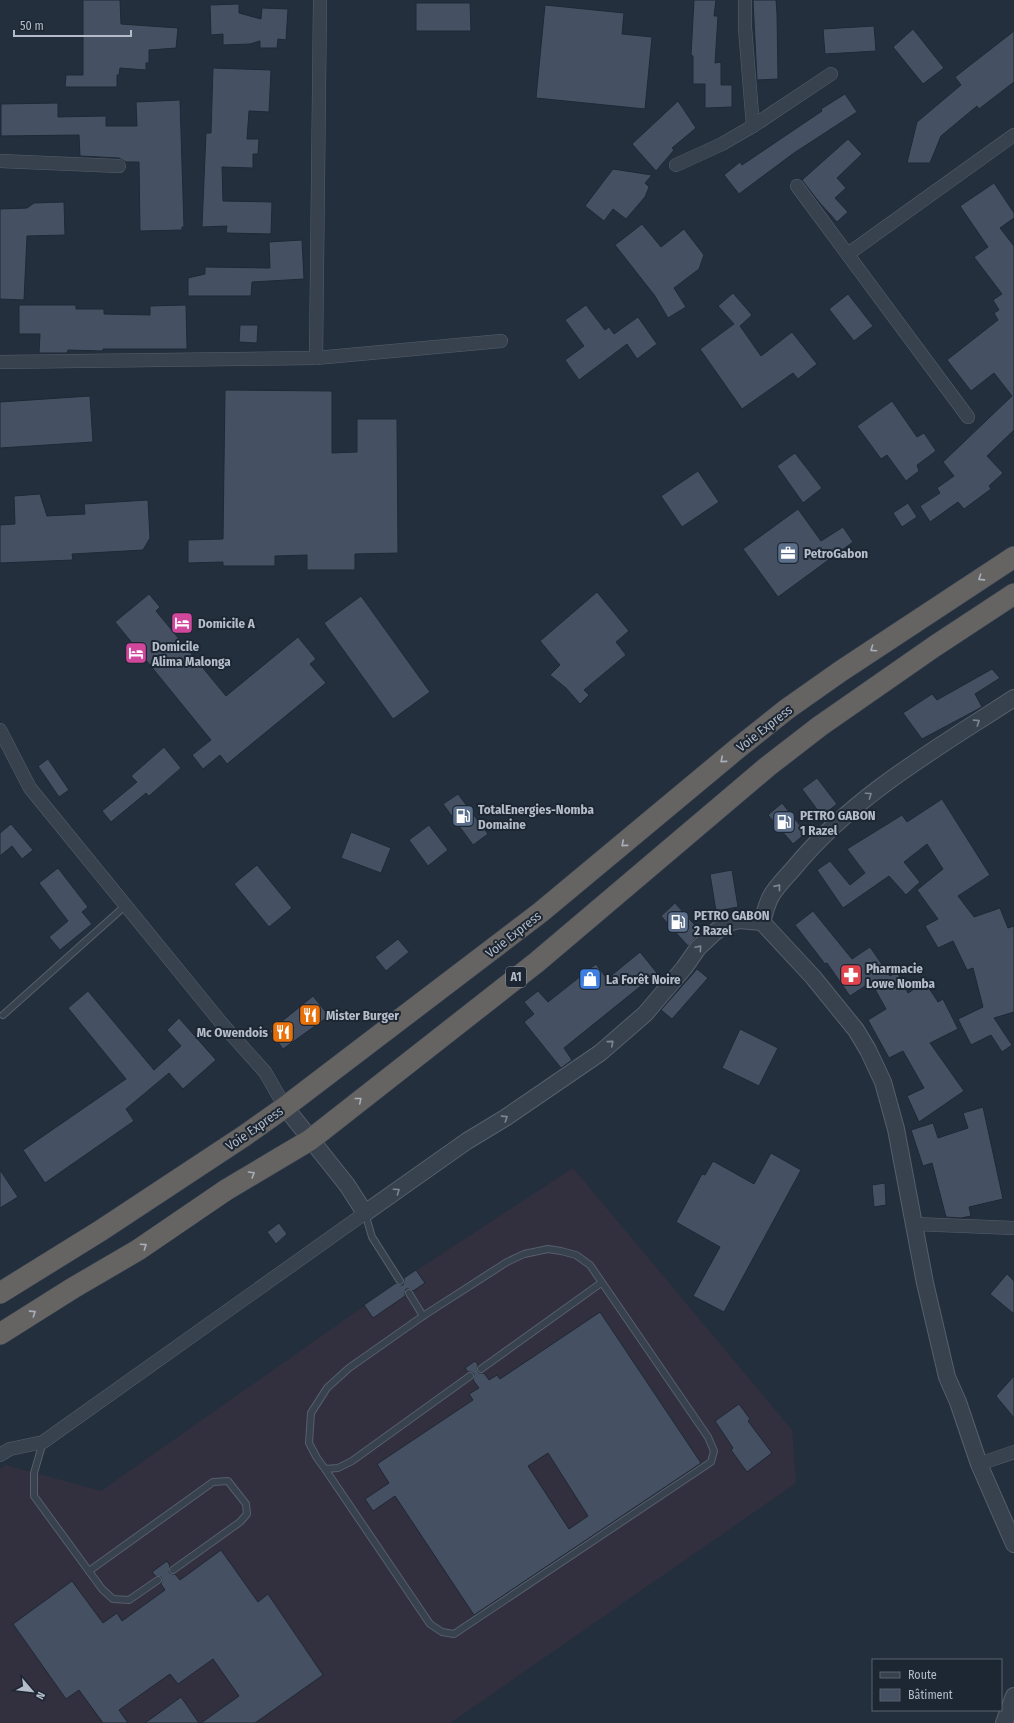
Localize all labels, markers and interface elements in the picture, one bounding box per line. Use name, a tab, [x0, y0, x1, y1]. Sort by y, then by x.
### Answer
scale bar	[14, 12, 131, 38]
text: 50 m	[20, 19, 44, 33]
office icon: PetroGabon	[775, 540, 801, 566]
place label: PetroGabon	[804, 546, 868, 561]
one-way arrow	[978, 573, 985, 581]
hotel icon: Domicile A	[169, 610, 195, 636]
place label: Domicile A	[198, 616, 256, 631]
place label: Domicile Alima Malonga	[151, 639, 231, 669]
hotel icon: Domicile Alima Malonga	[123, 640, 149, 666]
one-way arrow	[870, 645, 877, 652]
street label: Voie Express	[734, 702, 795, 755]
one-way arrow	[973, 719, 980, 727]
one-way arrow	[721, 756, 728, 763]
one-way arrow	[865, 793, 872, 800]
place label: TotalEnergies-Nomba Domaine	[478, 802, 594, 832]
fuel station icon: TotalEnergies-Nomba Domaine	[450, 803, 476, 829]
place label: PETRO GABON 1 Razel	[800, 808, 876, 838]
fuel station icon: PETRO GABON 1 Razel	[771, 809, 797, 835]
one-way arrow	[621, 839, 628, 846]
one-way arrow	[774, 884, 781, 891]
street label: Voie Express	[483, 908, 544, 961]
place label: PETRO GABON 2 Razel	[693, 908, 770, 938]
fuel station icon: PETRO GABON 2 Razel	[665, 909, 691, 935]
one-way arrow	[694, 946, 701, 953]
place label: Pharmacie Lowe Nomba	[866, 961, 936, 991]
pharmacy icon: Pharmacie Lowe Nomba	[838, 962, 864, 988]
shop icon: La Forêt Noire	[577, 966, 603, 992]
road number: A1	[506, 967, 526, 987]
place label: La Forêt Noire	[606, 972, 681, 987]
restaurant icon: Mister Burger	[297, 1002, 323, 1028]
place label: Mister Burger	[326, 1008, 399, 1023]
restaurant icon: Mc Owendois	[270, 1019, 296, 1045]
place label: Mc Owendois	[197, 1025, 268, 1040]
one-way arrow	[606, 1041, 614, 1048]
one-way arrow	[355, 1098, 362, 1105]
street label: Voie Express	[223, 1103, 286, 1154]
one-way arrow	[501, 1115, 508, 1123]
one-way arrow	[248, 1172, 255, 1179]
one-way arrow	[393, 1188, 400, 1196]
one-way arrow	[140, 1243, 147, 1251]
one-way arrow	[29, 1310, 36, 1318]
legend	[872, 1659, 1002, 1711]
text: Route	[908, 1668, 937, 1682]
north arrow	[12, 1671, 52, 1711]
text: Bâtiment	[908, 1688, 953, 1702]
text: N	[33, 1689, 48, 1701]

